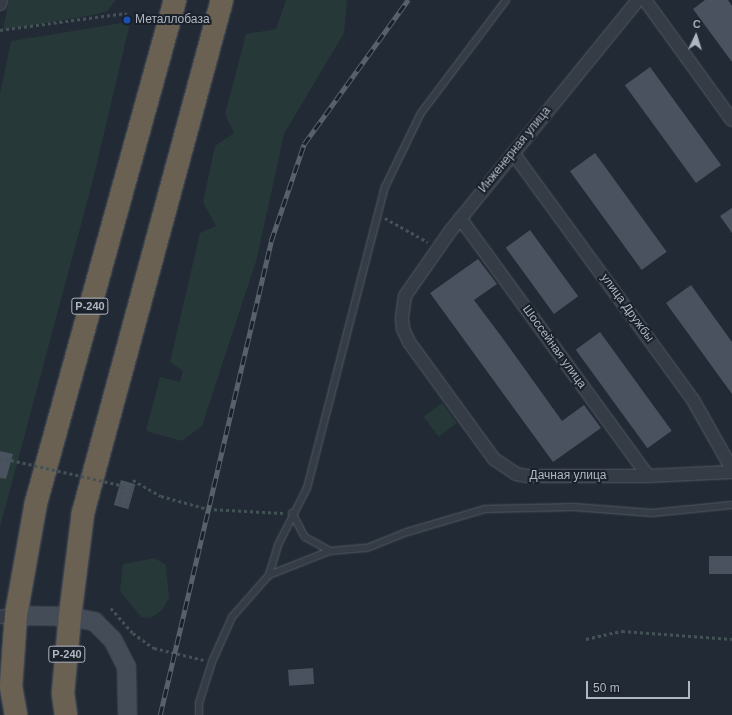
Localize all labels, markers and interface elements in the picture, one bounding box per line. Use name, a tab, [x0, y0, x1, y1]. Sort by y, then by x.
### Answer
place label: Металлобаза	[135, 13, 210, 27]
marker: Металлобаза	[122, 15, 132, 25]
north arrow	[676, 16, 716, 56]
text: С	[692, 18, 701, 30]
street label: Инженерная улица	[476, 104, 554, 196]
street label: улица Дружбы	[597, 271, 657, 345]
road number: Р-240	[71, 297, 109, 315]
street label: Шоссейная улица	[519, 303, 589, 391]
street label: Дачная улица	[530, 469, 606, 483]
road number: Р-240	[48, 645, 86, 663]
scale bar	[588, 673, 692, 699]
text: 50 m	[593, 681, 620, 695]

